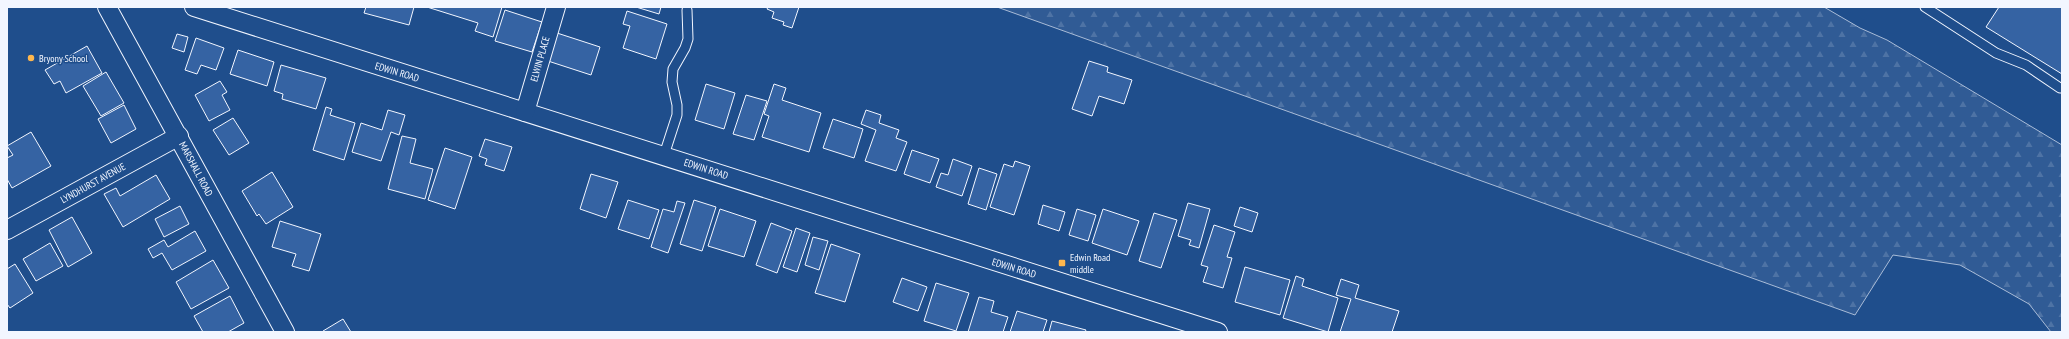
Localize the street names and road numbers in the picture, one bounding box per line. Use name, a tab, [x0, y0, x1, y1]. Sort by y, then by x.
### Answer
street label: ELWIN PLACE	[527, 35, 553, 83]
street label: EDWIN ROAD	[373, 59, 421, 85]
street label: MARSHALL ROAD	[176, 139, 216, 199]
street label: EDWIN ROAD	[682, 156, 730, 182]
street label: LYNDHURST AVENUE	[58, 160, 128, 206]
street label: EDWIN ROAD	[990, 255, 1038, 281]

